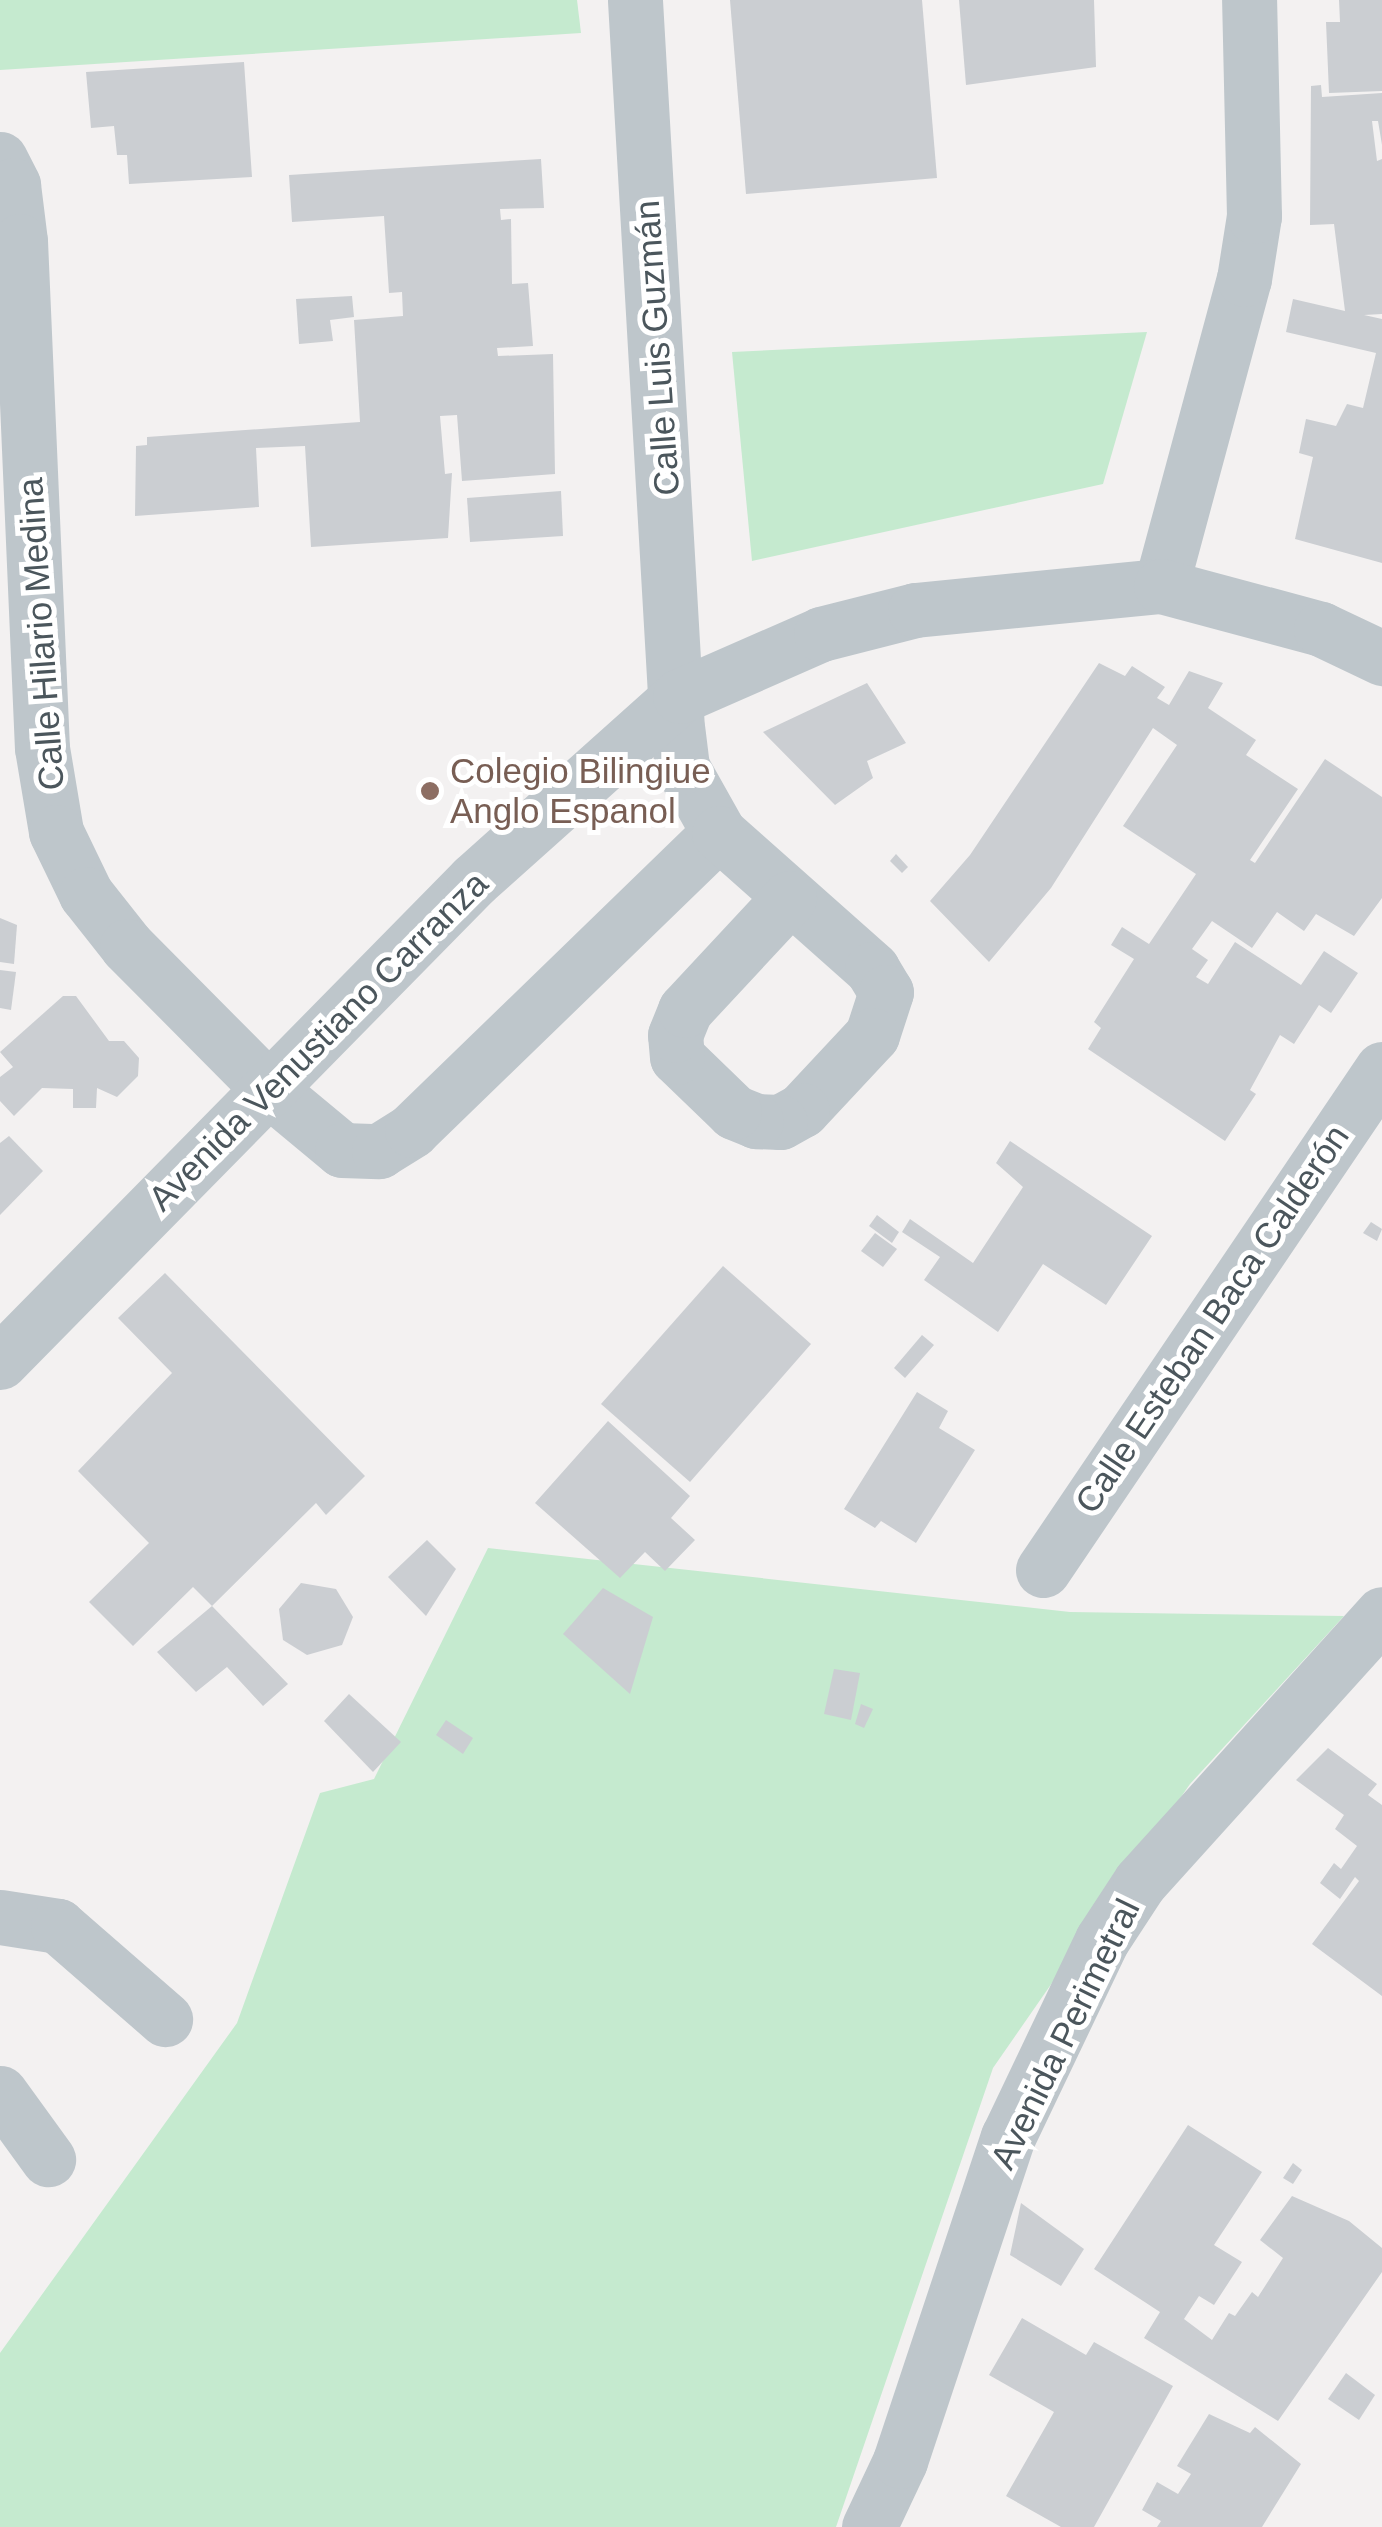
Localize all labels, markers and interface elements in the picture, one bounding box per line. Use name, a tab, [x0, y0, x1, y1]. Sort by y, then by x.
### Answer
street label: Calle Luis Guzmán	[626, 199, 688, 497]
street label: Calle Hilario Medina	[9, 476, 73, 792]
place label: Colegio Bilingiue Anglo Espanol	[450, 750, 711, 832]
marker: Colegio Bilingiue Anglo Espanol	[419, 780, 441, 802]
street label: Avenida Venustiano Carranza	[140, 863, 496, 1219]
street label: Calle Esteban Baca Calderón	[1066, 1117, 1358, 1521]
street label: Avenida Perimetral	[981, 1892, 1149, 2176]

